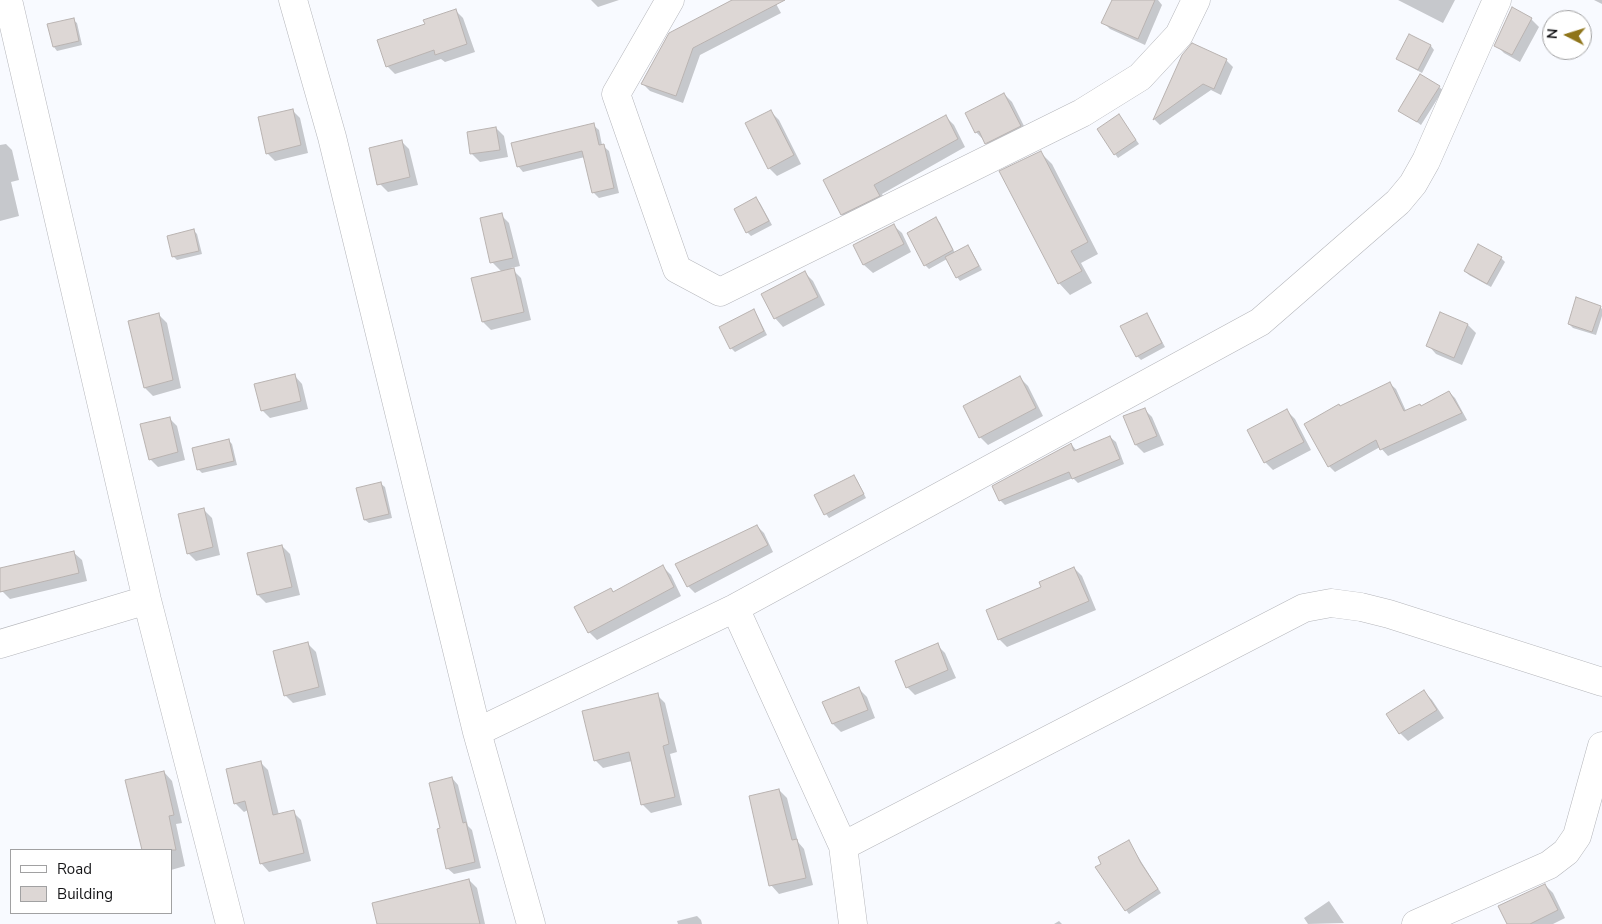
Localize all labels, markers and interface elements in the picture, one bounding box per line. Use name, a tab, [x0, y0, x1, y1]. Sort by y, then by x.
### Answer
north arrow	[1542, 10, 1592, 60]
text: N	[1543, 28, 1562, 40]
legend	[10, 849, 172, 914]
text: Road	[57, 859, 92, 879]
text: Building	[57, 884, 113, 904]

